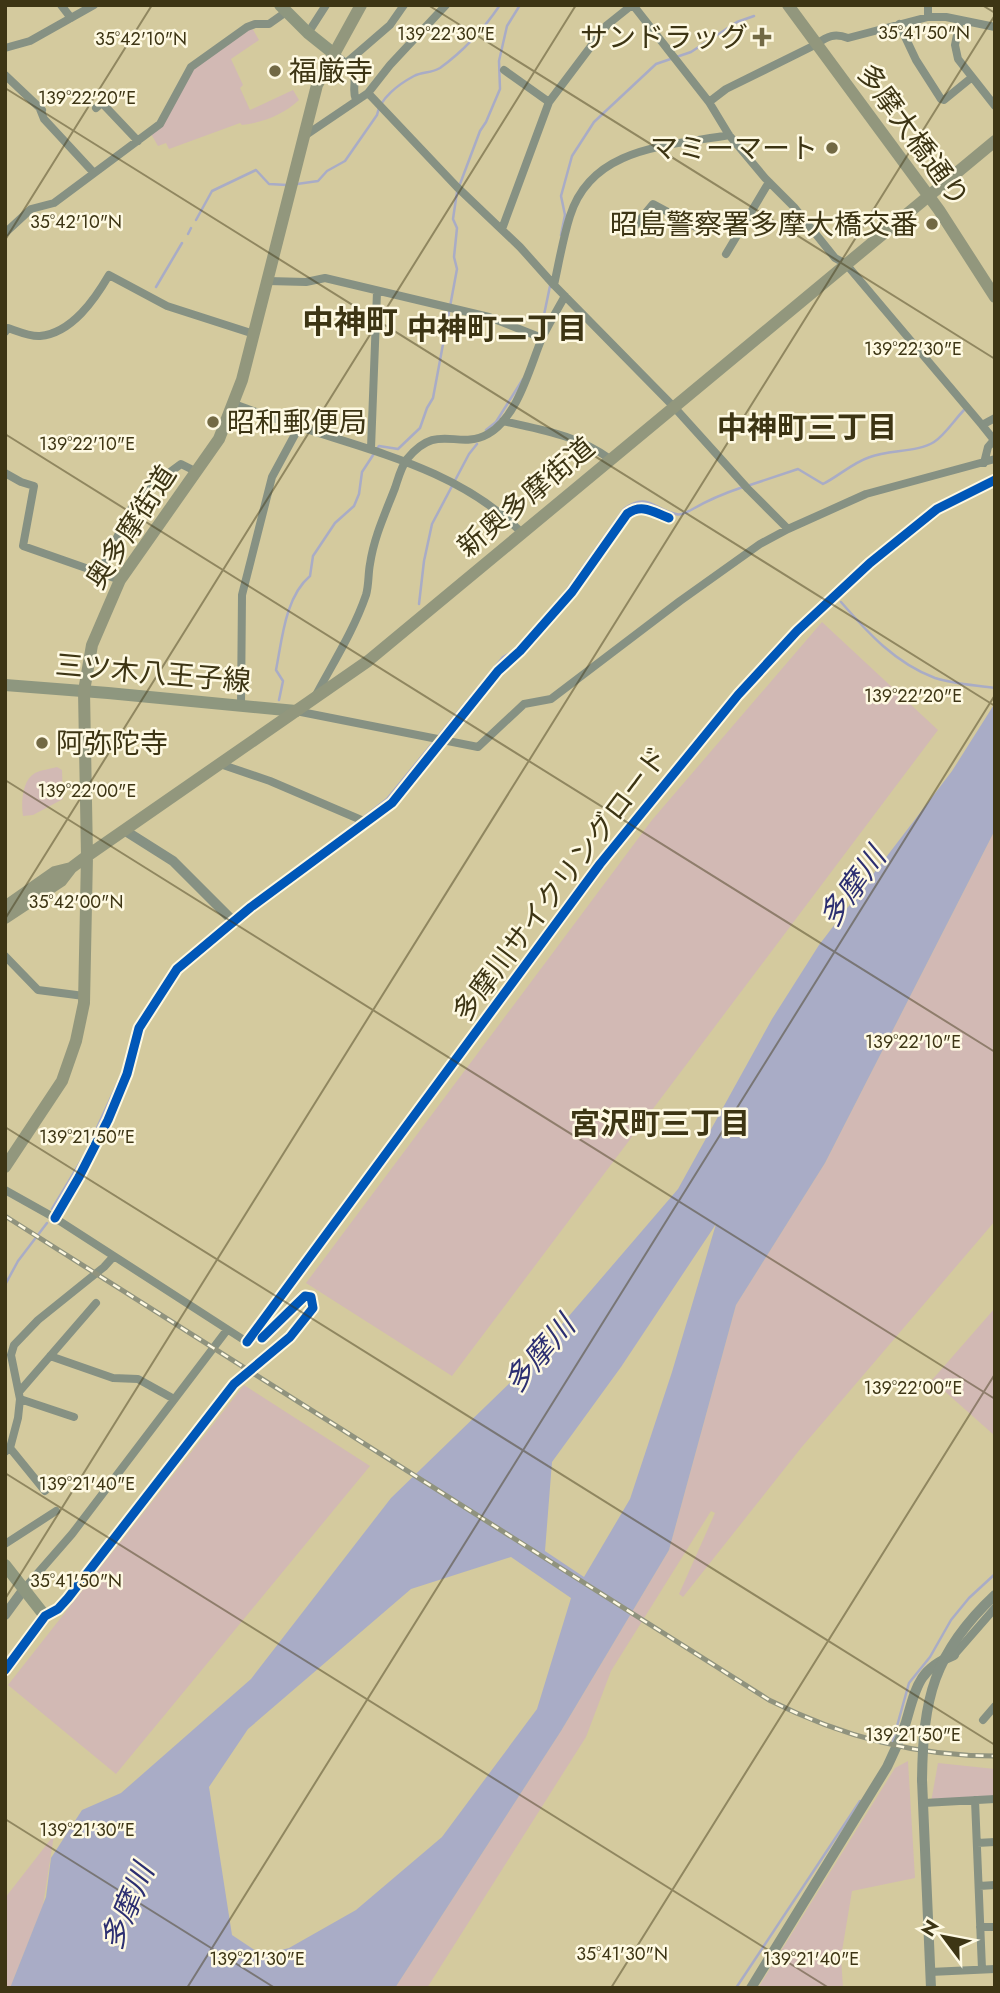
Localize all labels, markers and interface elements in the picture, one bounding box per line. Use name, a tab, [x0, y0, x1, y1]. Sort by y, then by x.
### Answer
place label: サンドラッグ	[580, 17, 748, 58]
text: 35°41'50"N	[878, 20, 970, 46]
text: 139°22'30"E	[397, 21, 495, 47]
text: 35°42'10"N	[95, 26, 187, 52]
marker: サンドラッグ	[754, 29, 770, 45]
place label: 福厳寺	[289, 51, 373, 92]
street label: 多摩大橋通り	[847, 55, 979, 215]
marker: 福厳寺	[267, 63, 283, 79]
text: 139°22'20"E	[38, 85, 136, 111]
place label: マミーマート	[650, 128, 818, 169]
marker: マミーマート	[824, 140, 840, 156]
place label: 昭島警察署多摩大橋交番	[610, 204, 918, 245]
text: 35°42'10"N	[30, 209, 122, 235]
marker: 昭島警察署多摩大橋交番	[924, 216, 940, 232]
district label: 中神町	[302, 299, 398, 345]
district label: 中神町二丁目	[407, 307, 587, 350]
text: 139°22'30"E	[864, 336, 962, 362]
place label: 昭和郵便局	[227, 402, 367, 443]
district label: 中神町三丁目	[717, 406, 897, 449]
marker: 昭和郵便局	[205, 414, 221, 430]
street label: 新奥多摩街道	[448, 427, 604, 567]
text: 139°22'10"E	[39, 431, 135, 457]
street label: 奥多摩街道	[76, 457, 186, 597]
street label: 三ツ木八王子線	[54, 644, 252, 702]
text: 139°22'20"E	[864, 683, 962, 709]
place label: 阿弥陀寺	[56, 723, 168, 764]
marker: 阿弥陀寺	[34, 735, 50, 751]
street label: 多摩川サイクリングロード	[443, 738, 677, 1030]
text: 139°22'00"E	[38, 778, 136, 804]
water label: 多摩川	[808, 836, 898, 936]
text: 35°42'00"N	[29, 889, 123, 915]
text: 139°22'10"E	[865, 1029, 961, 1055]
district label: 宮沢町三丁目	[570, 1102, 750, 1145]
text: 139°21'50"E	[39, 1124, 135, 1150]
water label: 多摩川	[493, 1304, 587, 1402]
text: 139°22'00"E	[864, 1375, 962, 1401]
text: 139°21'40"E	[39, 1471, 135, 1497]
text: 35°41'50"N	[30, 1568, 122, 1594]
text: 139°21'50"E	[865, 1722, 961, 1748]
text: 139°21'30"E	[39, 1817, 135, 1843]
water label: 多摩川	[90, 1854, 166, 1957]
north arrow	[909, 1902, 979, 1972]
text: N	[915, 1915, 945, 1942]
text: 35°41'30"N	[576, 1941, 668, 1967]
text: 139°21'30"E	[209, 1946, 305, 1972]
text: 139°21'40"E	[763, 1946, 859, 1972]

